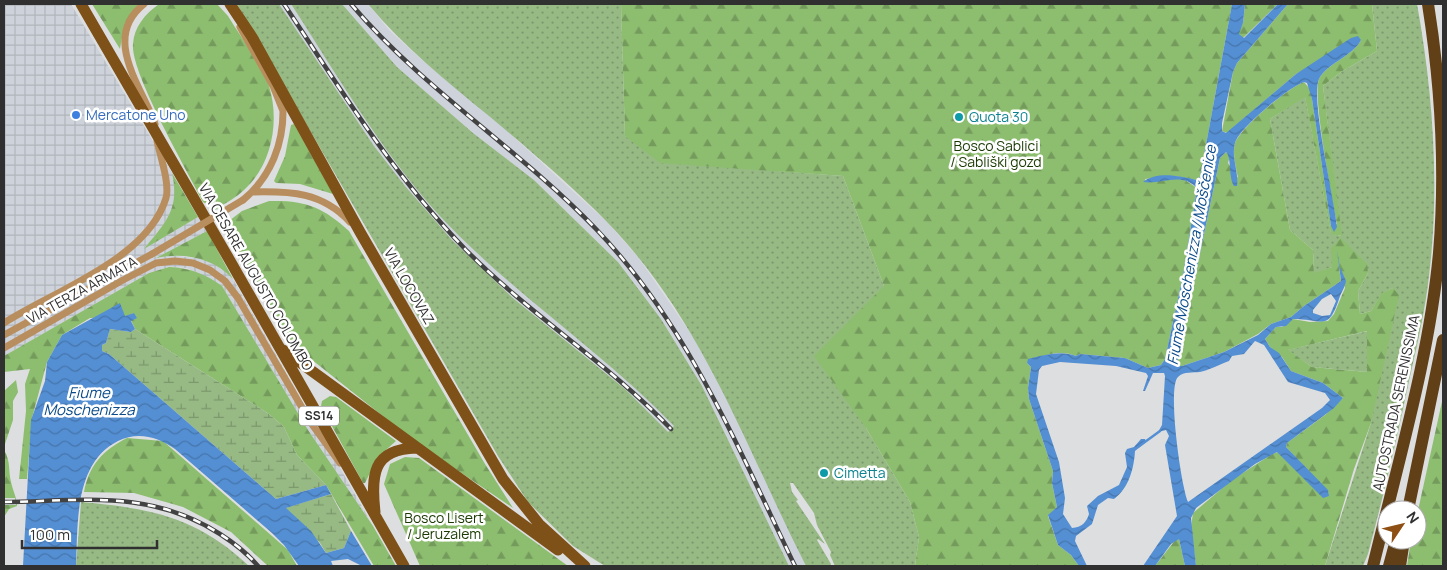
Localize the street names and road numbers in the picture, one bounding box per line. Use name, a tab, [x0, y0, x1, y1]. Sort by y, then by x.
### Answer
street label: VIA CESARE AUGUSTO COLOMBO	[195, 180, 318, 374]
street label: VIA LOCOVAZ	[380, 244, 439, 327]
street label: VIA TERZA ARMATA	[23, 251, 140, 328]
street label: AUTOSTRADA SERENISSIMA	[1368, 313, 1424, 493]
road number: SS14	[299, 406, 339, 426]

